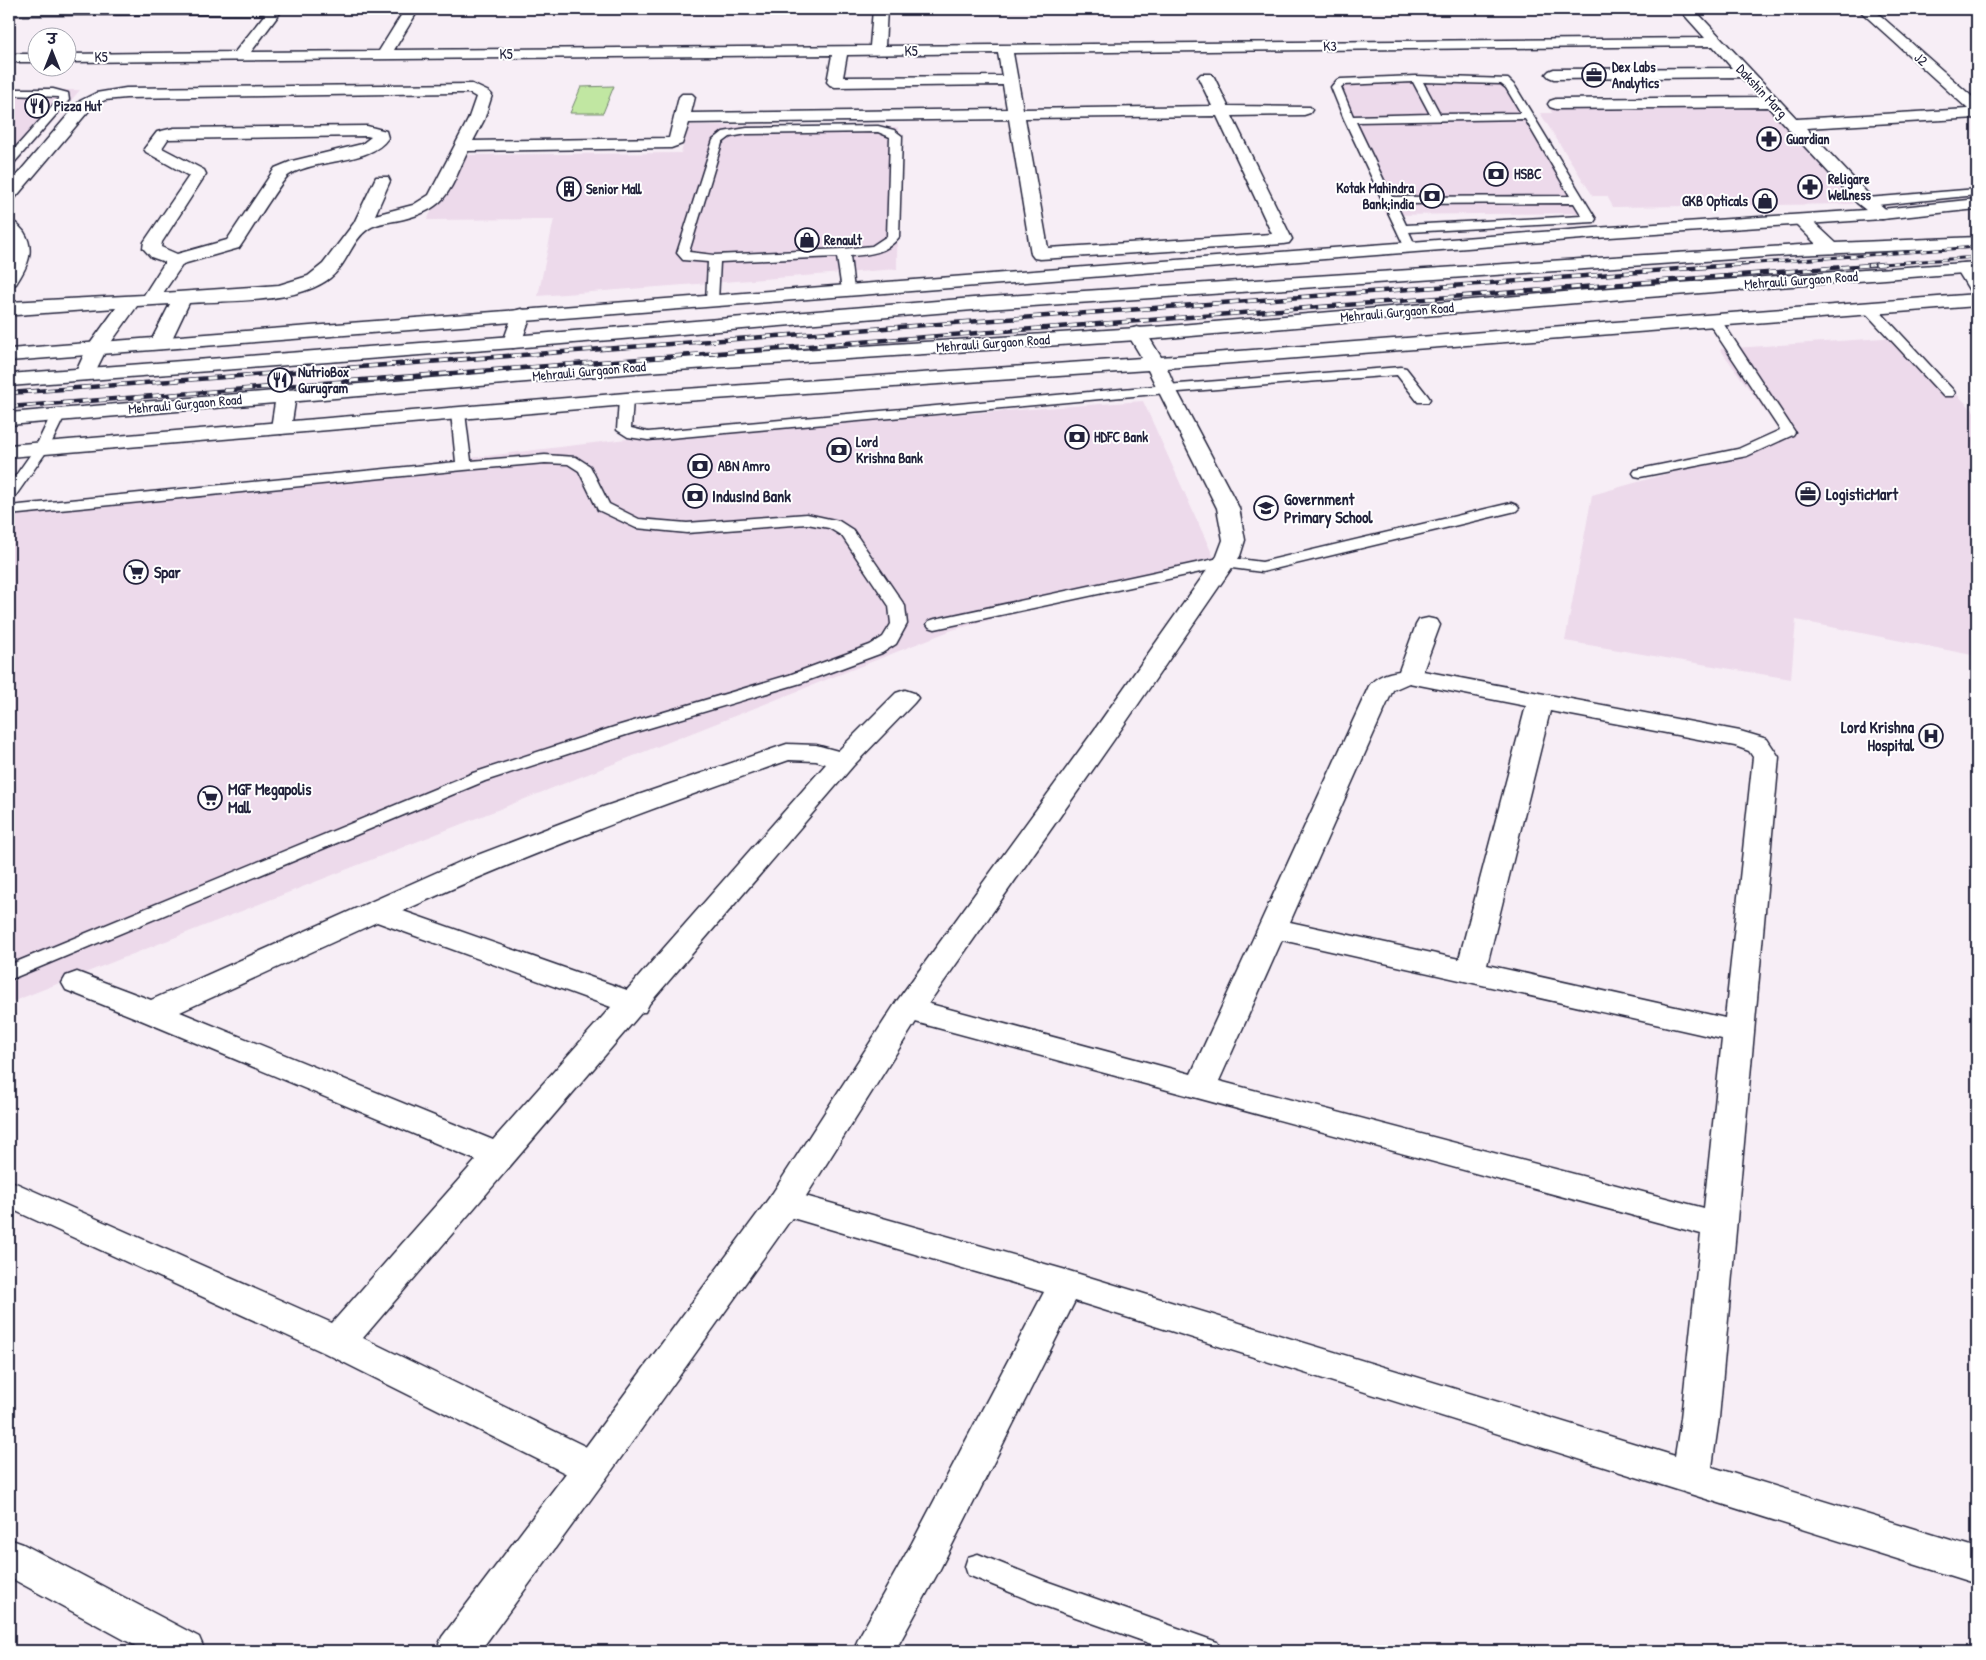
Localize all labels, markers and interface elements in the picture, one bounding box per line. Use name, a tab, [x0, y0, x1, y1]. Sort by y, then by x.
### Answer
north arrow	[28, 28, 78, 78]
text: उ	[45, 29, 58, 48]
street label: K3	[1323, 36, 1337, 55]
street label: K5	[904, 41, 918, 60]
street label: K5	[499, 44, 513, 63]
street label: K5	[94, 47, 108, 66]
street label: J2	[1911, 48, 1932, 70]
place label: Dex Labs Analytics	[1612, 57, 1660, 94]
street label: Dakshin Marg	[1732, 60, 1792, 122]
office icon: Dex Labs Analytics	[1581, 62, 1607, 88]
restaurant icon: Pizza Hut	[24, 93, 50, 119]
place label: Pizza Hut	[54, 96, 103, 115]
pharmacy icon: Guardian	[1756, 126, 1782, 152]
place label: Guardian	[1786, 129, 1830, 148]
bank icon: HSBC	[1483, 161, 1509, 187]
place label: HSBC	[1514, 164, 1542, 183]
place label: Religare Wellness	[1828, 169, 1872, 204]
pharmacy icon: Religare Wellness	[1797, 174, 1823, 200]
building icon: Senior Mall	[556, 176, 582, 202]
place label: Kotak Mahindra Bank;india	[1336, 178, 1415, 213]
place label: Senior Mall	[586, 179, 643, 198]
bank icon: Kotak Mahindra Bank;india	[1419, 183, 1445, 209]
shop icon: GKB Opticals	[1752, 188, 1778, 214]
place label: GKB Opticals	[1682, 191, 1749, 212]
shop icon: Renault	[794, 227, 820, 253]
place label: Renault	[824, 230, 863, 249]
street label: Mehrauli Gurgaon Road	[1743, 266, 1859, 294]
street label: Mehrauli Gurgaon Road	[1339, 297, 1455, 327]
street label: Mehrauli Gurgaon Road	[935, 329, 1051, 357]
street label: Mehrauli Gurgaon Road	[531, 356, 647, 386]
place label: NutrioBox Gurugram	[298, 362, 349, 399]
restaurant icon: NutrioBox Gurugram	[267, 367, 293, 393]
street label: Mehrauli Gurgaon Road	[127, 389, 243, 419]
bank icon: HDFC Bank	[1064, 424, 1090, 450]
place label: HDFC Bank	[1094, 427, 1148, 446]
place label: Lord Krishna Bank	[856, 432, 923, 467]
bank icon: Lord Krishna Bank	[826, 437, 852, 463]
bank icon: ABN Amro	[687, 453, 713, 479]
place label: ABN Amro	[718, 456, 770, 475]
office icon: LogisticMart	[1795, 481, 1821, 507]
bank icon: IndusInd Bank	[682, 483, 708, 509]
place label: LogisticMart	[1826, 483, 1899, 506]
place label: IndusInd Bank	[712, 485, 791, 507]
place label: Government Primary School	[1284, 488, 1373, 529]
school or university icon: Government Primary School	[1253, 495, 1279, 521]
supermarket icon: Spar	[123, 559, 149, 585]
place label: Spar	[154, 561, 181, 584]
place label: Lord Krishna Hospital	[1841, 716, 1915, 757]
hospital icon: Lord Krishna Hospital	[1918, 723, 1944, 749]
place label: MGF Megapolis Mall	[228, 778, 312, 818]
supermarket icon: MGF Megapolis Mall	[197, 785, 223, 811]

